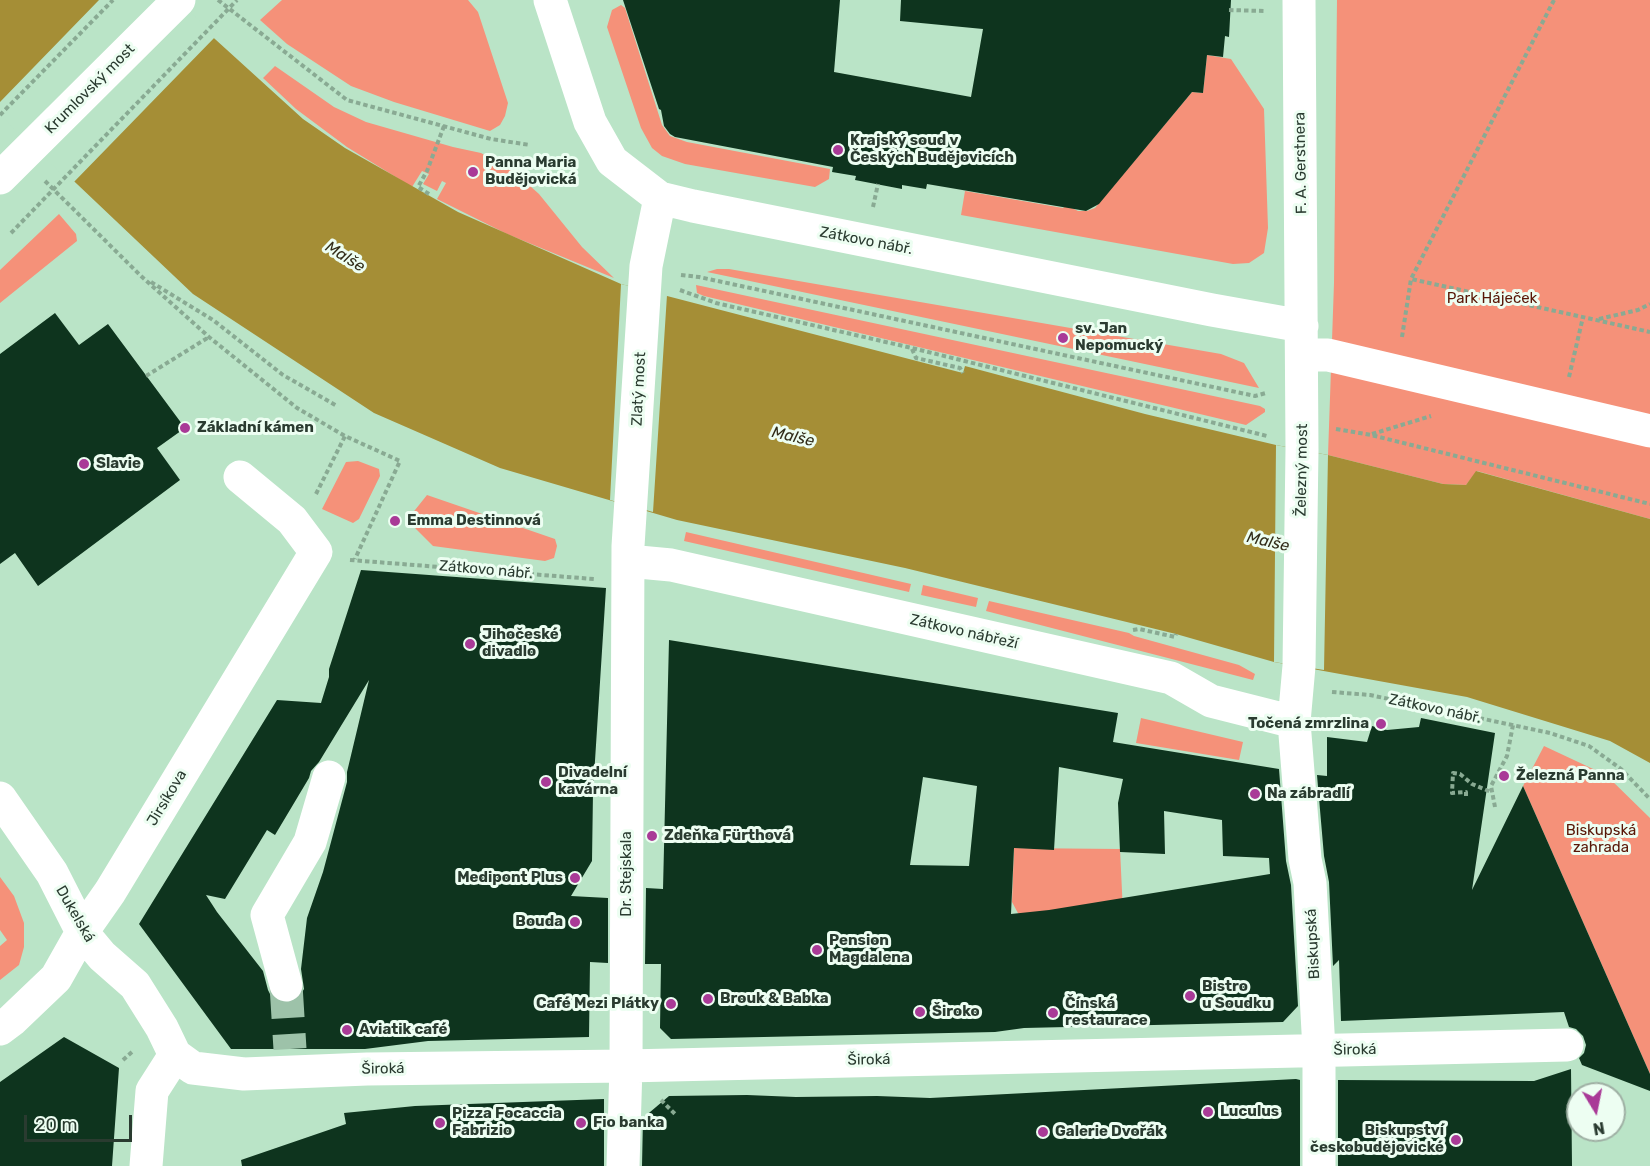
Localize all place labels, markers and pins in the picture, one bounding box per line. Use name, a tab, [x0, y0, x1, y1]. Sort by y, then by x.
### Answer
place label: Krajský soud v Českých Budějovicích	[850, 132, 1014, 167]
marker: Krajský soud v Českých Budějovicích	[831, 143, 845, 157]
place label: Panna Maria Budějovická	[485, 154, 576, 189]
marker: Panna Maria Budějovická	[466, 165, 480, 179]
place label: sv. Jan Nepomucký	[1075, 320, 1163, 355]
marker: sv. Jan Nepomucký	[1056, 331, 1070, 345]
place label: Základní kámen	[197, 419, 314, 437]
marker: Základní kámen	[178, 421, 192, 435]
place label: Slavie	[96, 455, 141, 473]
marker: Slavie	[77, 457, 91, 471]
place label: Emma Destinnová	[407, 512, 541, 530]
marker: Emma Destinnová	[388, 514, 402, 528]
place label: Jihočeské divadlo	[482, 626, 559, 661]
marker: Jihočeské divadlo	[463, 637, 477, 651]
place label: Točená zmrzlina	[1248, 715, 1369, 733]
marker: Točená zmrzlina	[1374, 717, 1388, 731]
place label: Divadelní kavárna	[558, 764, 627, 799]
place label: Železná Panna	[1516, 767, 1625, 785]
marker: Železná Panna	[1497, 769, 1511, 783]
marker: Divadelní kavárna	[539, 775, 553, 789]
place label: Na zábradlí	[1267, 785, 1350, 803]
marker: Na zábradlí	[1248, 787, 1262, 801]
place label: Zdeňka Fürthová	[664, 827, 791, 845]
marker: Zdeňka Fürthová	[645, 829, 659, 843]
place label: Medipont Plus	[457, 869, 563, 887]
marker: Medipont Plus	[568, 871, 582, 885]
place label: Bouda	[515, 913, 563, 931]
marker: Bouda	[568, 915, 582, 929]
place label: Pension Magdalena	[829, 932, 910, 967]
marker: Pension Magdalena	[810, 943, 824, 957]
place label: Bistro u Soudku	[1202, 978, 1271, 1013]
marker: Bistro u Soudku	[1183, 989, 1197, 1003]
place label: Brouk & Babka	[720, 990, 829, 1008]
marker: Brouk & Babka	[701, 992, 715, 1006]
place label: Café Mezi Plátky	[536, 995, 659, 1013]
place label: Čínská restaurace	[1065, 995, 1148, 1030]
marker: Café Mezi Plátky	[664, 997, 678, 1011]
place label: Široko	[932, 1003, 980, 1021]
marker: Široko	[913, 1005, 927, 1019]
marker: Čínská restaurace	[1046, 1006, 1060, 1020]
place label: Aviatik café	[359, 1021, 448, 1039]
marker: Aviatik café	[340, 1023, 354, 1037]
place label: Luculus	[1220, 1103, 1279, 1121]
place label: Pizza Focaccia Fabrizio	[452, 1105, 562, 1140]
marker: Luculus	[1201, 1105, 1215, 1119]
place label: Fio banka	[593, 1114, 664, 1132]
marker: Pizza Focaccia Fabrizio	[433, 1116, 447, 1130]
marker: Fio banka	[574, 1116, 588, 1130]
place label: Biskupství českobudějovické	[1310, 1122, 1444, 1157]
place label: Galerie Dvořák	[1055, 1123, 1164, 1141]
marker: Galerie Dvořák	[1036, 1125, 1050, 1139]
marker: Biskupství českobudějovické	[1449, 1133, 1463, 1147]

